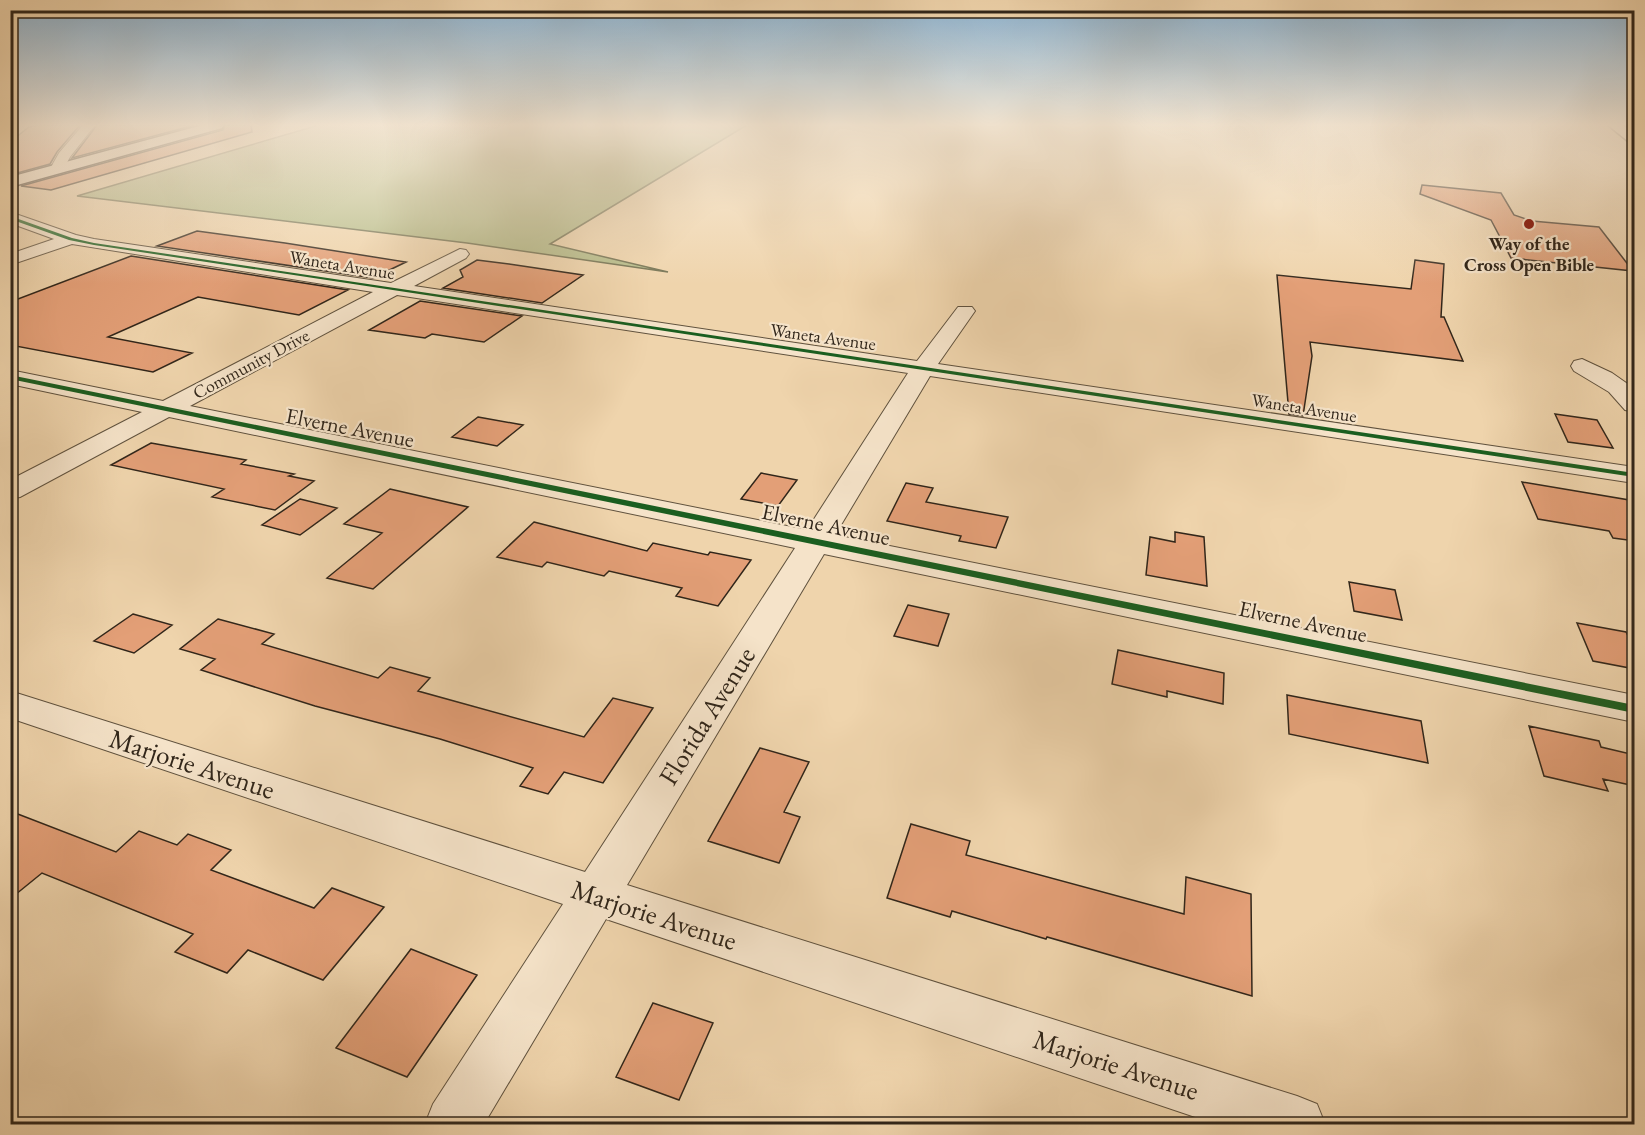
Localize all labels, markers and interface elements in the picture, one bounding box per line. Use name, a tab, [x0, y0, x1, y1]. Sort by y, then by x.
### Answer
marker: Way of the Cross Open Bible	[1522, 217, 1536, 231]
place label: Way of the Cross Open Bible	[1464, 232, 1595, 276]
street label: Waneta Avenue	[288, 245, 396, 284]
street label: Waneta Avenue	[769, 318, 877, 355]
street label: Community Drive	[189, 323, 313, 404]
street label: Waneta Avenue	[1250, 388, 1358, 427]
street label: Elverne Avenue	[283, 401, 417, 454]
street label: Elverne Avenue	[759, 497, 893, 552]
street label: Elverne Avenue	[1236, 594, 1370, 649]
street label: Florida Avenue	[650, 640, 763, 791]
street label: Marjorie Avenue	[105, 720, 279, 807]
street label: Marjorie Avenue	[567, 871, 741, 958]
street label: Marjorie Avenue	[1029, 1021, 1203, 1108]

